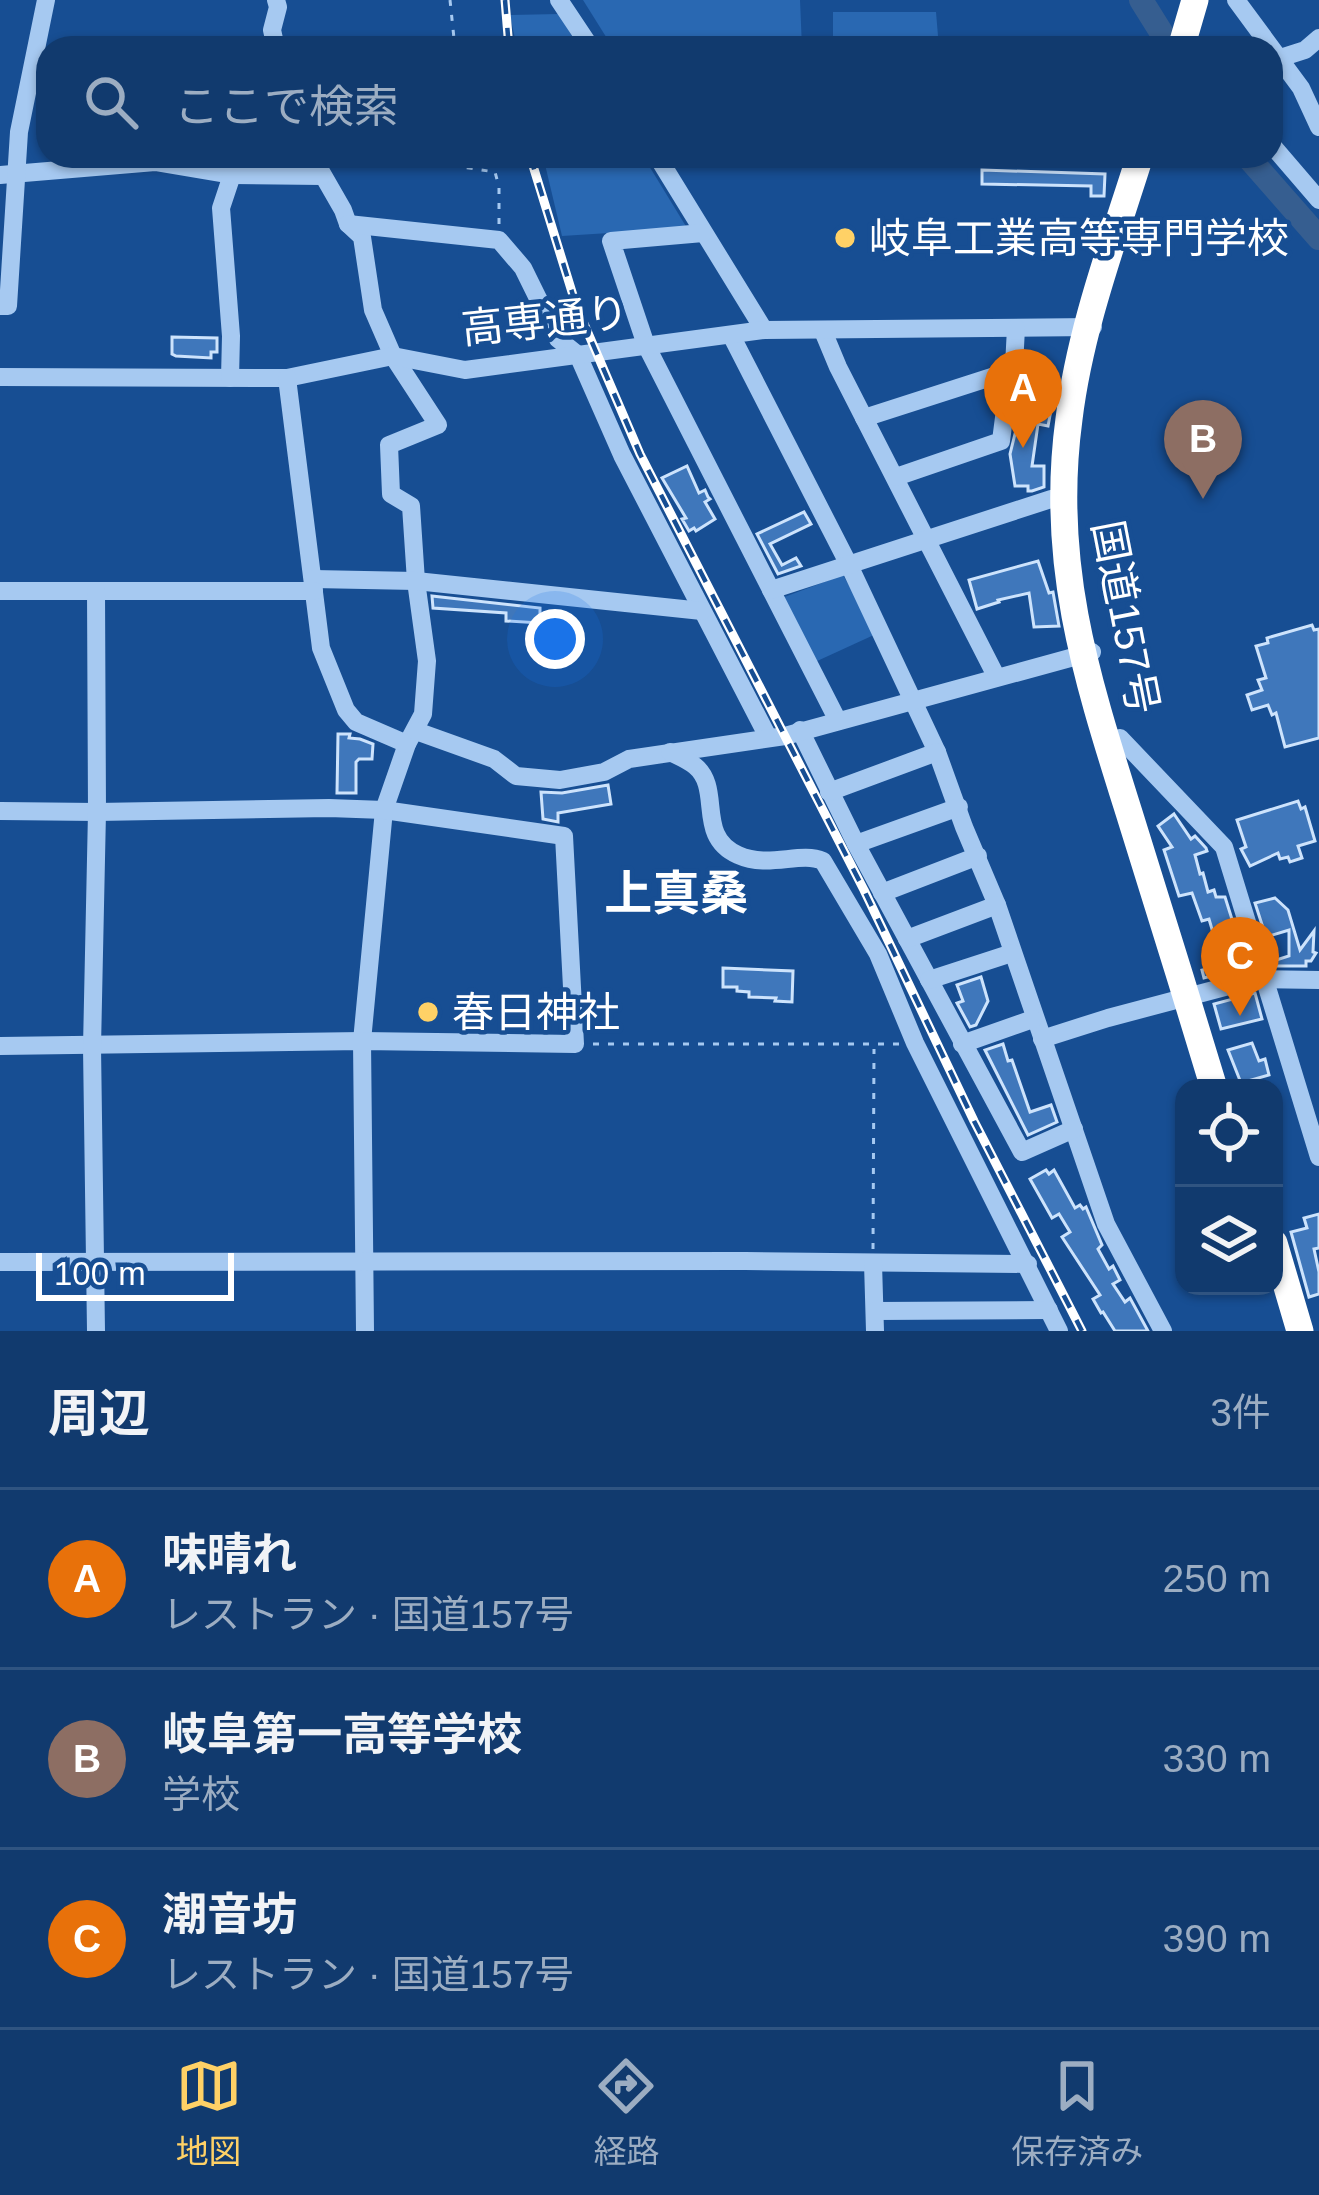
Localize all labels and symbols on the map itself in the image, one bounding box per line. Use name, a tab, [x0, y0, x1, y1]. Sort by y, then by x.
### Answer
place label: 岐阜工業高等専門学校	[869, 215, 1289, 262]
marker: 岐阜工業高等専門学校	[832, 225, 858, 251]
street label: 高専通り	[459, 288, 631, 353]
pin: A	[984, 349, 1062, 448]
pin: B	[1164, 400, 1242, 499]
street label: 国道157号	[1084, 516, 1167, 718]
your location	[525, 609, 585, 669]
district label: 上真桑	[604, 867, 748, 920]
pin: C	[1201, 917, 1279, 1016]
place label: 春日神社	[452, 989, 620, 1036]
marker: 春日神社	[415, 999, 441, 1025]
scale bar	[36, 1247, 234, 1300]

